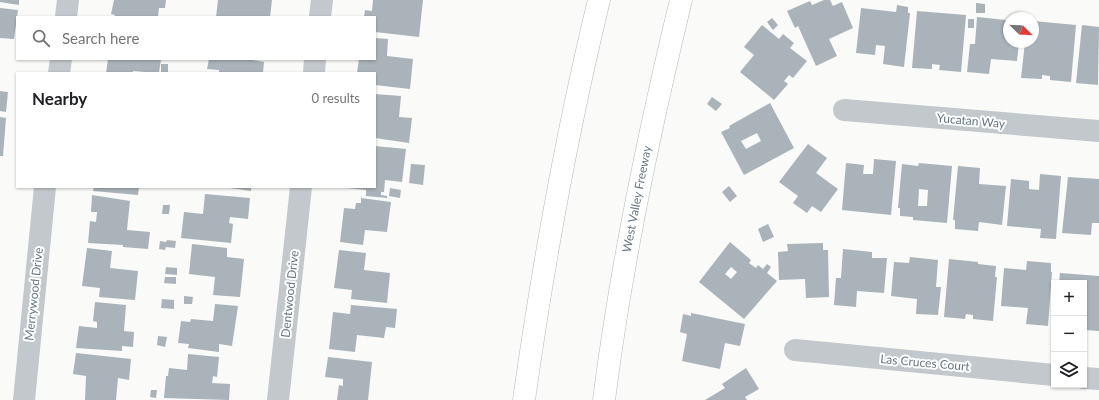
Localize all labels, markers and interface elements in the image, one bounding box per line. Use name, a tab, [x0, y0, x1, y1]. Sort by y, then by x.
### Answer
north arrow	[1003, 12, 1039, 48]
search box	[16, 16, 376, 60]
icon: search	[30, 27, 52, 49]
text: Search here	[62, 29, 139, 47]
text: Nearby	[32, 88, 87, 109]
text: 0 results	[312, 90, 360, 106]
street label: Yucatan Way	[936, 110, 1007, 131]
street label: West Valley Freeway	[619, 143, 654, 254]
street label: Merrywood Drive	[21, 247, 46, 341]
street label: Dentwood Drive	[277, 250, 302, 338]
map controls	[1051, 280, 1087, 388]
button: +	[1051, 280, 1087, 316]
button: −	[1051, 316, 1087, 352]
street label: Las Cruces Court	[880, 351, 971, 374]
button: layers	[1051, 352, 1087, 388]

